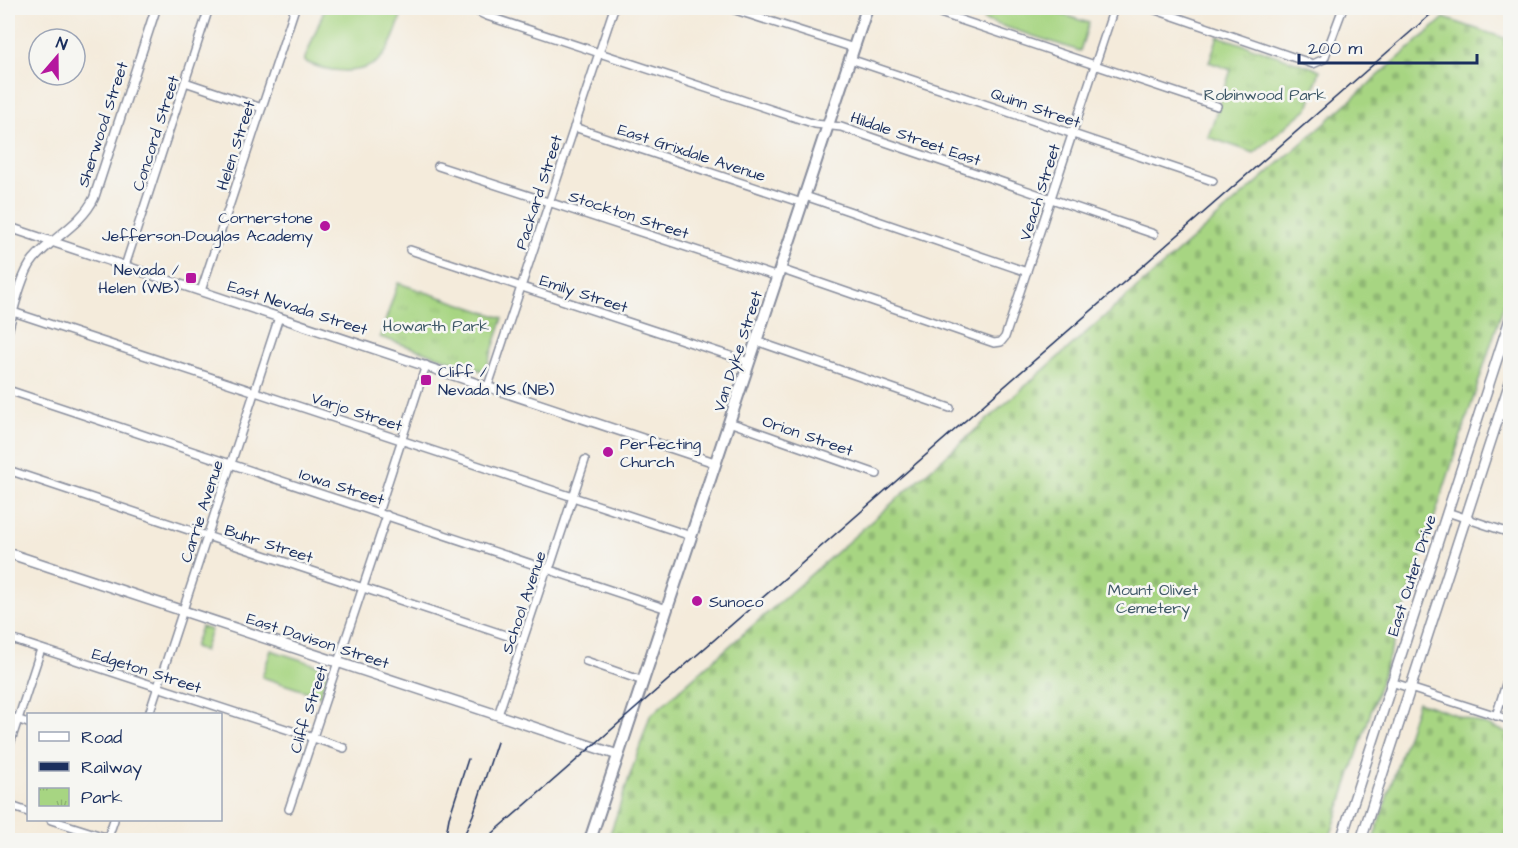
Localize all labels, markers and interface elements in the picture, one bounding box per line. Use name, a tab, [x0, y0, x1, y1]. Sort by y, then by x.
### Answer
north arrow	[27, 27, 87, 87]
scale bar	[1299, 27, 1478, 65]
text: N	[53, 32, 70, 56]
text: 200 m	[1308, 36, 1362, 61]
street label: Sherwood Street	[72, 58, 134, 190]
street label: Concord Street	[127, 72, 185, 194]
street label: Quinn Street	[988, 82, 1084, 134]
park label: Robinwood Park	[1204, 84, 1326, 106]
street label: Helen Street	[211, 97, 261, 193]
street label: Hildale Street East	[848, 106, 984, 172]
street label: East Grixdale Avenue	[615, 119, 769, 187]
street label: Packard Street	[510, 132, 568, 252]
street label: Veach Street	[1014, 141, 1066, 244]
street label: Stockton Street	[566, 185, 692, 245]
place label: Cornerstone Jefferson-Douglas Academy	[102, 207, 313, 248]
marker: Cornerstone Jefferson-Douglas Academy	[318, 219, 332, 233]
place label: Nevada / Helen (WB)	[98, 259, 179, 299]
street label: Emily Street	[537, 269, 631, 320]
marker: Nevada / Helen (WB)	[184, 271, 198, 285]
street label: East Nevada Street	[225, 275, 371, 341]
street label: Van Dyke Street	[708, 287, 769, 415]
park label: Howarth Park	[383, 315, 489, 337]
place label: Cliff / Nevada NS (NB)	[438, 361, 555, 401]
marker: Cliff / Nevada NS (NB)	[419, 373, 433, 387]
street label: Varjo Street	[308, 387, 406, 437]
street label: Orion Street	[759, 410, 857, 462]
place label: Perfecting Church	[620, 433, 701, 473]
marker: Perfecting Church	[601, 445, 615, 459]
street label: Carrie Avenue	[175, 457, 229, 565]
street label: Iowa Street	[296, 463, 388, 511]
street label: East Outer Drive	[1382, 512, 1442, 639]
street label: Buhr Street	[222, 519, 316, 569]
street label: School Avenue	[496, 548, 552, 657]
park label: Mount Olivet Cemetery	[1108, 579, 1199, 620]
place label: Sunoco	[709, 591, 764, 613]
marker: Sunoco	[690, 594, 704, 608]
street label: East Davison Street	[244, 608, 392, 675]
street label: Edgeton Street	[89, 643, 205, 700]
street label: Cliff Street	[284, 662, 334, 756]
legend	[27, 713, 222, 821]
text: Road	[81, 725, 122, 750]
text: Railway	[81, 755, 142, 781]
text: Park	[81, 785, 123, 810]

